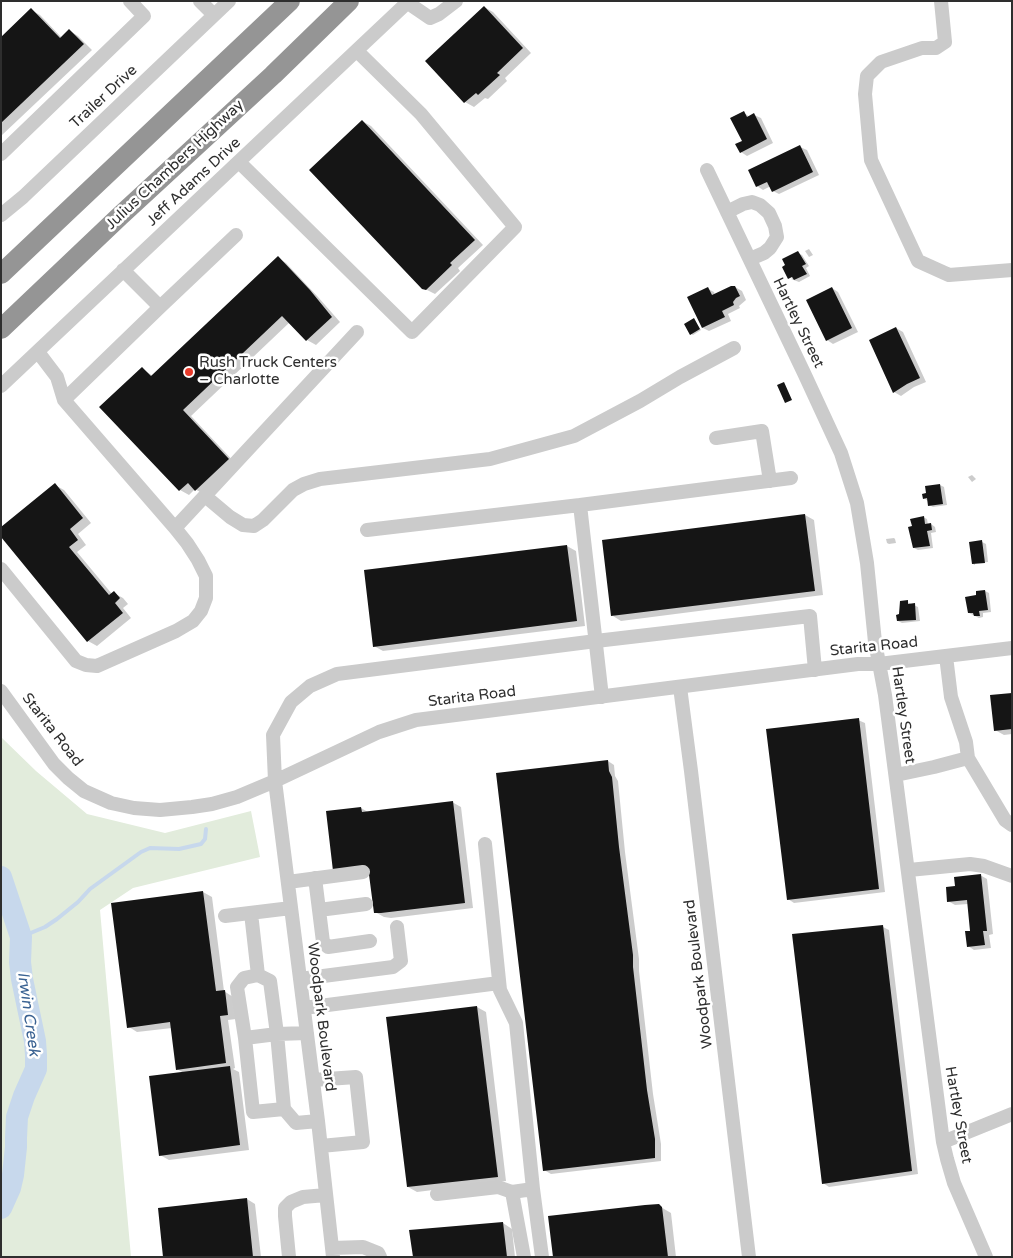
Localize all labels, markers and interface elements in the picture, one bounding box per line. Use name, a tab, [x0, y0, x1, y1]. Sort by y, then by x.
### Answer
street label: Trailer Drive	[67, 61, 141, 133]
street label: Julius Chambers Highway	[102, 96, 248, 234]
street label: Jeff Adams Drive	[143, 134, 245, 230]
street label: Hartley Street	[768, 275, 828, 371]
place label: Rush Truck Centers – Charlotte	[199, 354, 337, 389]
marker: Rush Truck Centers – Charlotte	[183, 366, 195, 378]
street label: Starita Road	[829, 633, 919, 661]
street label: Hartley Street	[887, 665, 919, 765]
street label: Starita Road	[427, 683, 517, 711]
street label: Starita Road	[18, 690, 86, 770]
street label: Woodpark Boulevard	[681, 899, 717, 1049]
street label: Woodpark Boulevard	[303, 942, 339, 1092]
water label: Irwin Creek	[13, 971, 43, 1057]
street label: Hartley Street	[941, 1065, 975, 1165]

